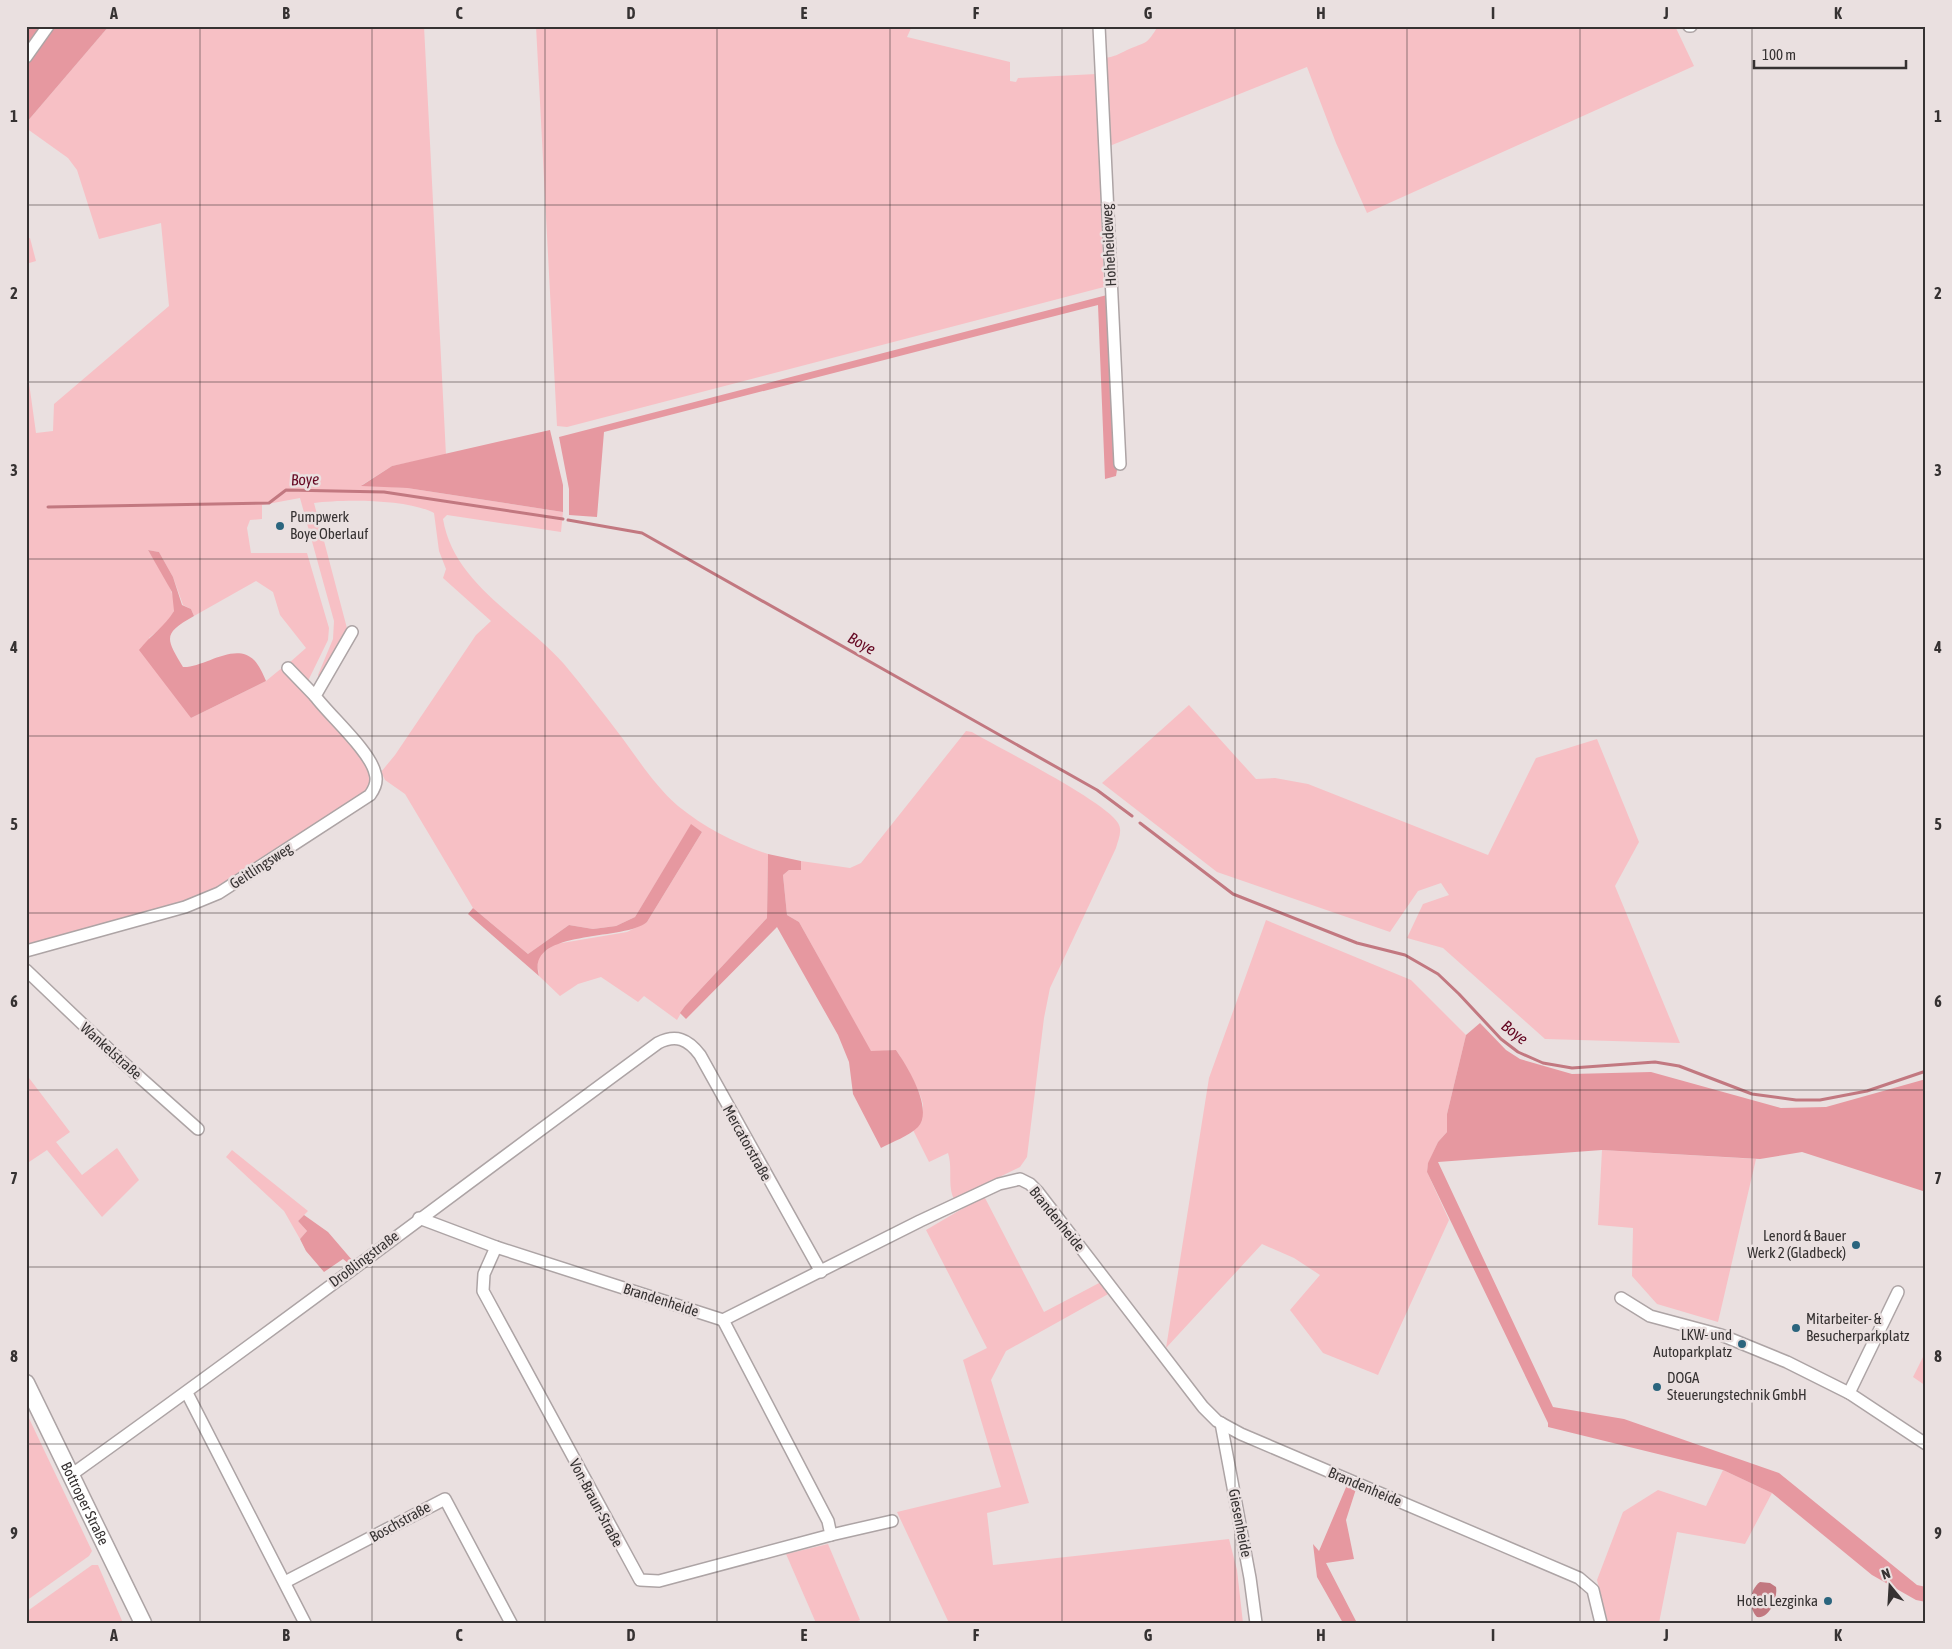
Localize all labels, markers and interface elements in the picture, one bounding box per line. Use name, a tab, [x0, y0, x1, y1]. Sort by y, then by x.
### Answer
text: A	[109, 4, 118, 22]
text: B	[282, 4, 290, 22]
text: C	[455, 4, 463, 22]
text: D	[627, 4, 636, 22]
text: E	[801, 4, 808, 22]
text: F	[973, 4, 980, 22]
text: G	[1144, 4, 1153, 22]
text: H	[1316, 4, 1326, 22]
text: I	[1491, 4, 1495, 22]
text: J	[1662, 4, 1669, 22]
text: K	[1834, 4, 1842, 22]
scale bar	[1754, 38, 1907, 70]
text: 100 m	[1762, 46, 1796, 63]
text: 1	[10, 107, 18, 125]
text: 1	[1934, 107, 1942, 125]
street label: Hoheheideweg	[1098, 202, 1119, 287]
text: 2	[10, 284, 18, 302]
text: 2	[1934, 284, 1942, 302]
text: 3	[10, 461, 18, 479]
text: 3	[1934, 461, 1942, 479]
water label: Boye	[290, 470, 320, 489]
place label: Pumpwerk Boye Oberlauf	[290, 508, 368, 542]
marker: Pumpwerk Boye Oberlauf	[274, 520, 286, 532]
water label: Boye	[845, 628, 879, 659]
text: 4	[9, 638, 18, 656]
text: 4	[1933, 638, 1942, 656]
text: 5	[10, 815, 18, 833]
text: 5	[1934, 815, 1942, 833]
street label: Geitlingsweg	[226, 839, 296, 892]
text: 6	[10, 992, 18, 1010]
text: 6	[1934, 992, 1942, 1010]
water label: Boye	[1498, 1016, 1532, 1049]
street label: Wankelstraße	[77, 1019, 146, 1083]
street label: Mercatorstraße	[720, 1102, 775, 1184]
text: 7	[10, 1169, 18, 1187]
text: 7	[1934, 1169, 1942, 1187]
street label: Brandenheide	[1026, 1183, 1089, 1255]
street label: Droßlingstraße	[326, 1227, 402, 1290]
place label: Lenord & Bauer Werk 2 (Gladbeck)	[1747, 1227, 1847, 1261]
marker: Lenord & Bauer Werk 2 (Gladbeck)	[1850, 1239, 1862, 1251]
street label: Brandenheide	[621, 1279, 701, 1320]
place label: Mitarbeiter- & Besucherparkplatz	[1806, 1310, 1910, 1344]
marker: Mitarbeiter- & Besucherparkplatz	[1790, 1322, 1802, 1334]
place label: LKW- und Autoparkplatz	[1653, 1326, 1733, 1360]
marker: LKW- und Autoparkplatz	[1736, 1338, 1748, 1350]
text: 8	[10, 1347, 18, 1365]
text: 8	[1934, 1347, 1942, 1365]
place label: DOGA Steuerungstechnik GmbH	[1667, 1369, 1807, 1403]
marker: DOGA Steuerungstechnik GmbH	[1651, 1381, 1663, 1393]
street label: Von-Braun-Straße	[566, 1456, 627, 1550]
street label: Bottroper Straße	[58, 1459, 113, 1548]
street label: Brandenheide	[1326, 1463, 1405, 1510]
street label: Giesenheide	[1226, 1487, 1255, 1559]
street label: Boschstraße	[366, 1498, 433, 1545]
text: 9	[10, 1524, 18, 1542]
text: 9	[1934, 1524, 1942, 1542]
north arrow	[1864, 1562, 1914, 1612]
text: N	[1880, 1565, 1892, 1583]
place label: Hotel Lezginka	[1736, 1592, 1818, 1609]
marker: Hotel Lezginka	[1822, 1595, 1834, 1607]
text: A	[109, 1626, 118, 1644]
text: B	[282, 1626, 290, 1644]
text: C	[455, 1626, 463, 1644]
text: D	[627, 1626, 636, 1644]
text: E	[801, 1626, 808, 1644]
text: F	[973, 1626, 980, 1644]
text: G	[1144, 1626, 1153, 1644]
text: H	[1316, 1626, 1326, 1644]
text: I	[1491, 1626, 1495, 1644]
text: J	[1662, 1626, 1669, 1644]
text: K	[1834, 1626, 1842, 1644]

